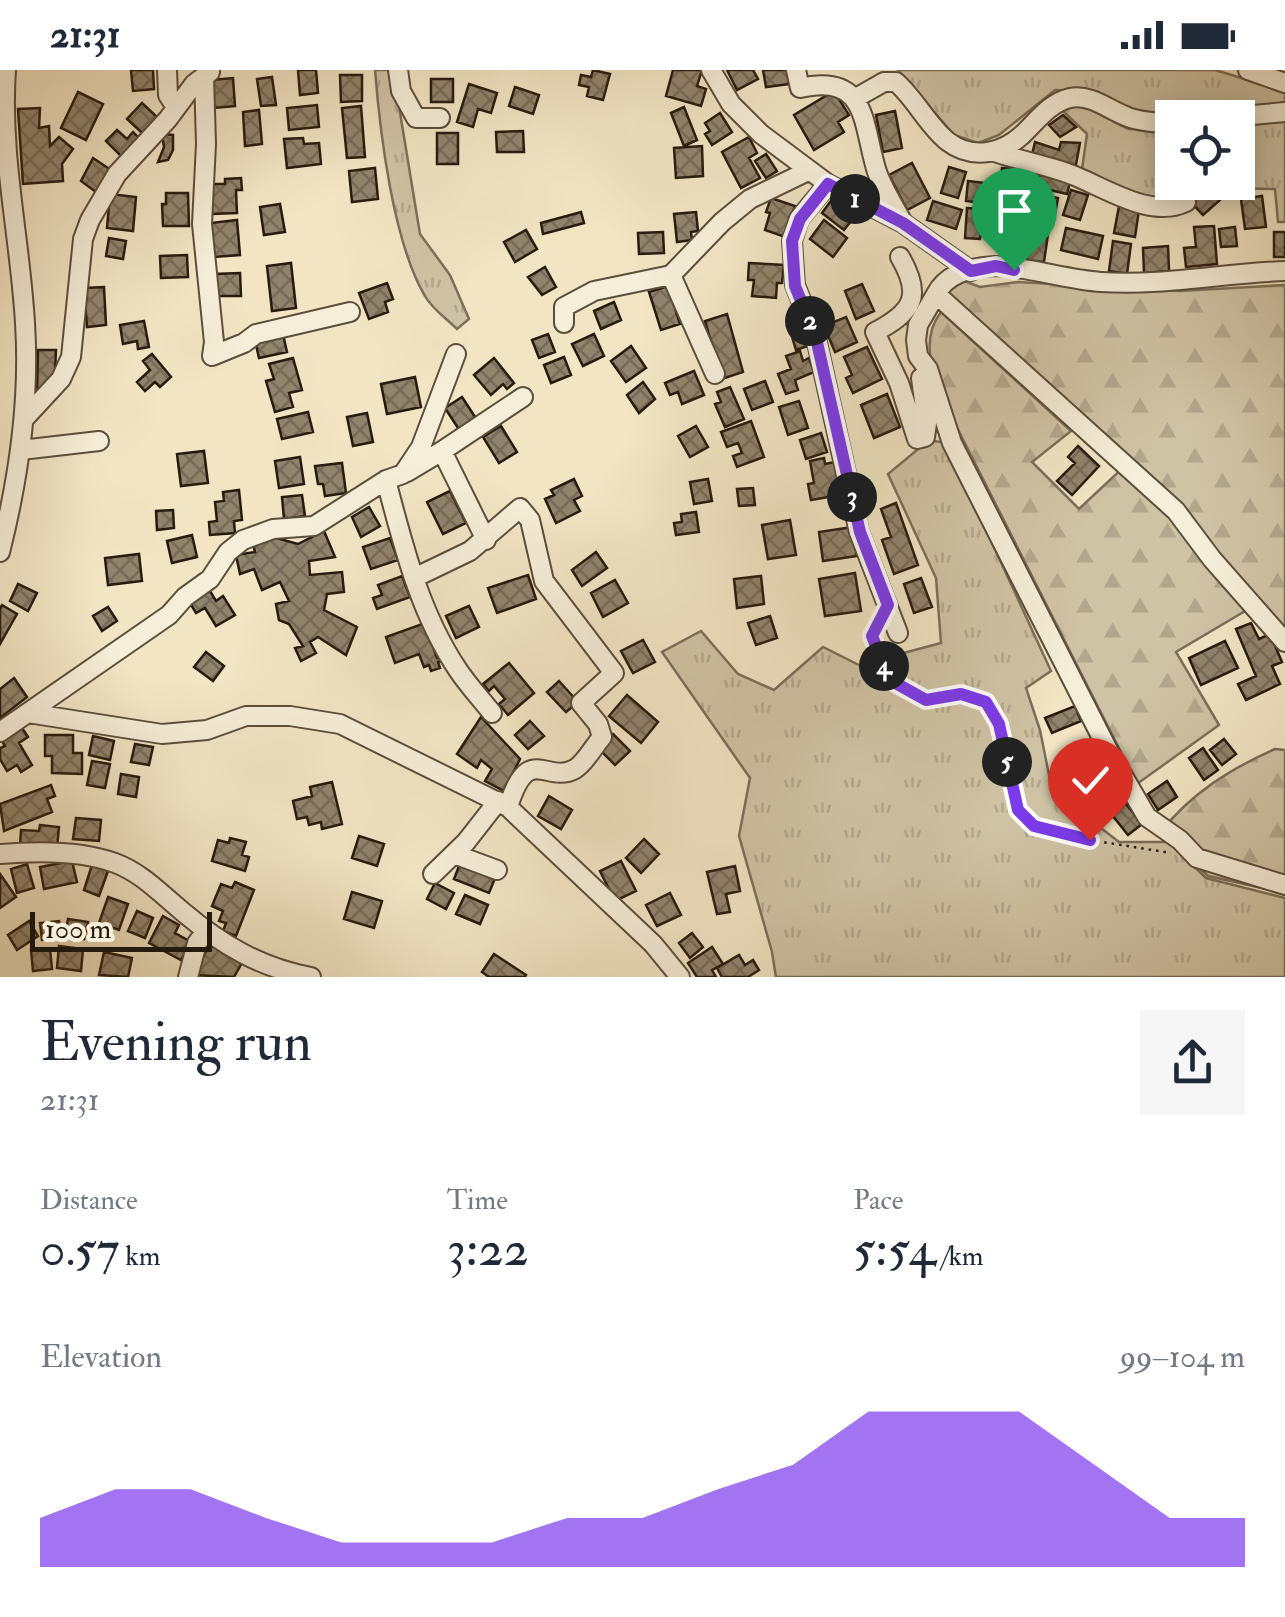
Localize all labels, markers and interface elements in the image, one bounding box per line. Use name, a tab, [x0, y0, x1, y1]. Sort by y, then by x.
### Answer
text: 21:31	[50, 11, 120, 59]
map controls	[1155, 100, 1255, 200]
button: locate	[1155, 100, 1255, 200]
pin	[972, 168, 1057, 271]
pin: 1	[830, 174, 880, 224]
text: 1	[850, 181, 860, 216]
icon: arrive	[987, 183, 1042, 238]
pin: 2	[785, 296, 835, 346]
text: 2	[803, 303, 817, 338]
pin: 3	[827, 472, 877, 522]
text: 3	[847, 479, 857, 514]
pin: 4	[859, 641, 909, 691]
text: 4	[876, 648, 892, 683]
pin: 5	[982, 737, 1032, 787]
pin	[1048, 738, 1133, 841]
text: 5	[1001, 744, 1013, 779]
icon: check	[1063, 753, 1118, 808]
scale bar	[30, 907, 212, 951]
text: 100 m	[45, 912, 111, 947]
text: Evening run	[40, 1008, 312, 1077]
button: share	[1140, 1010, 1245, 1115]
text: 21:31	[40, 1080, 99, 1120]
text: Distance	[40, 1183, 138, 1218]
text: Time	[447, 1183, 508, 1218]
text: Pace	[853, 1183, 904, 1218]
text: 0.57	[40, 1218, 119, 1281]
text: 3:22	[447, 1218, 529, 1281]
text: 5:54	[853, 1218, 935, 1281]
text: km	[119, 1239, 160, 1274]
text: /km	[935, 1239, 984, 1274]
text: Elevation	[40, 1337, 162, 1377]
text: 99–104 m	[1120, 1337, 1245, 1377]

